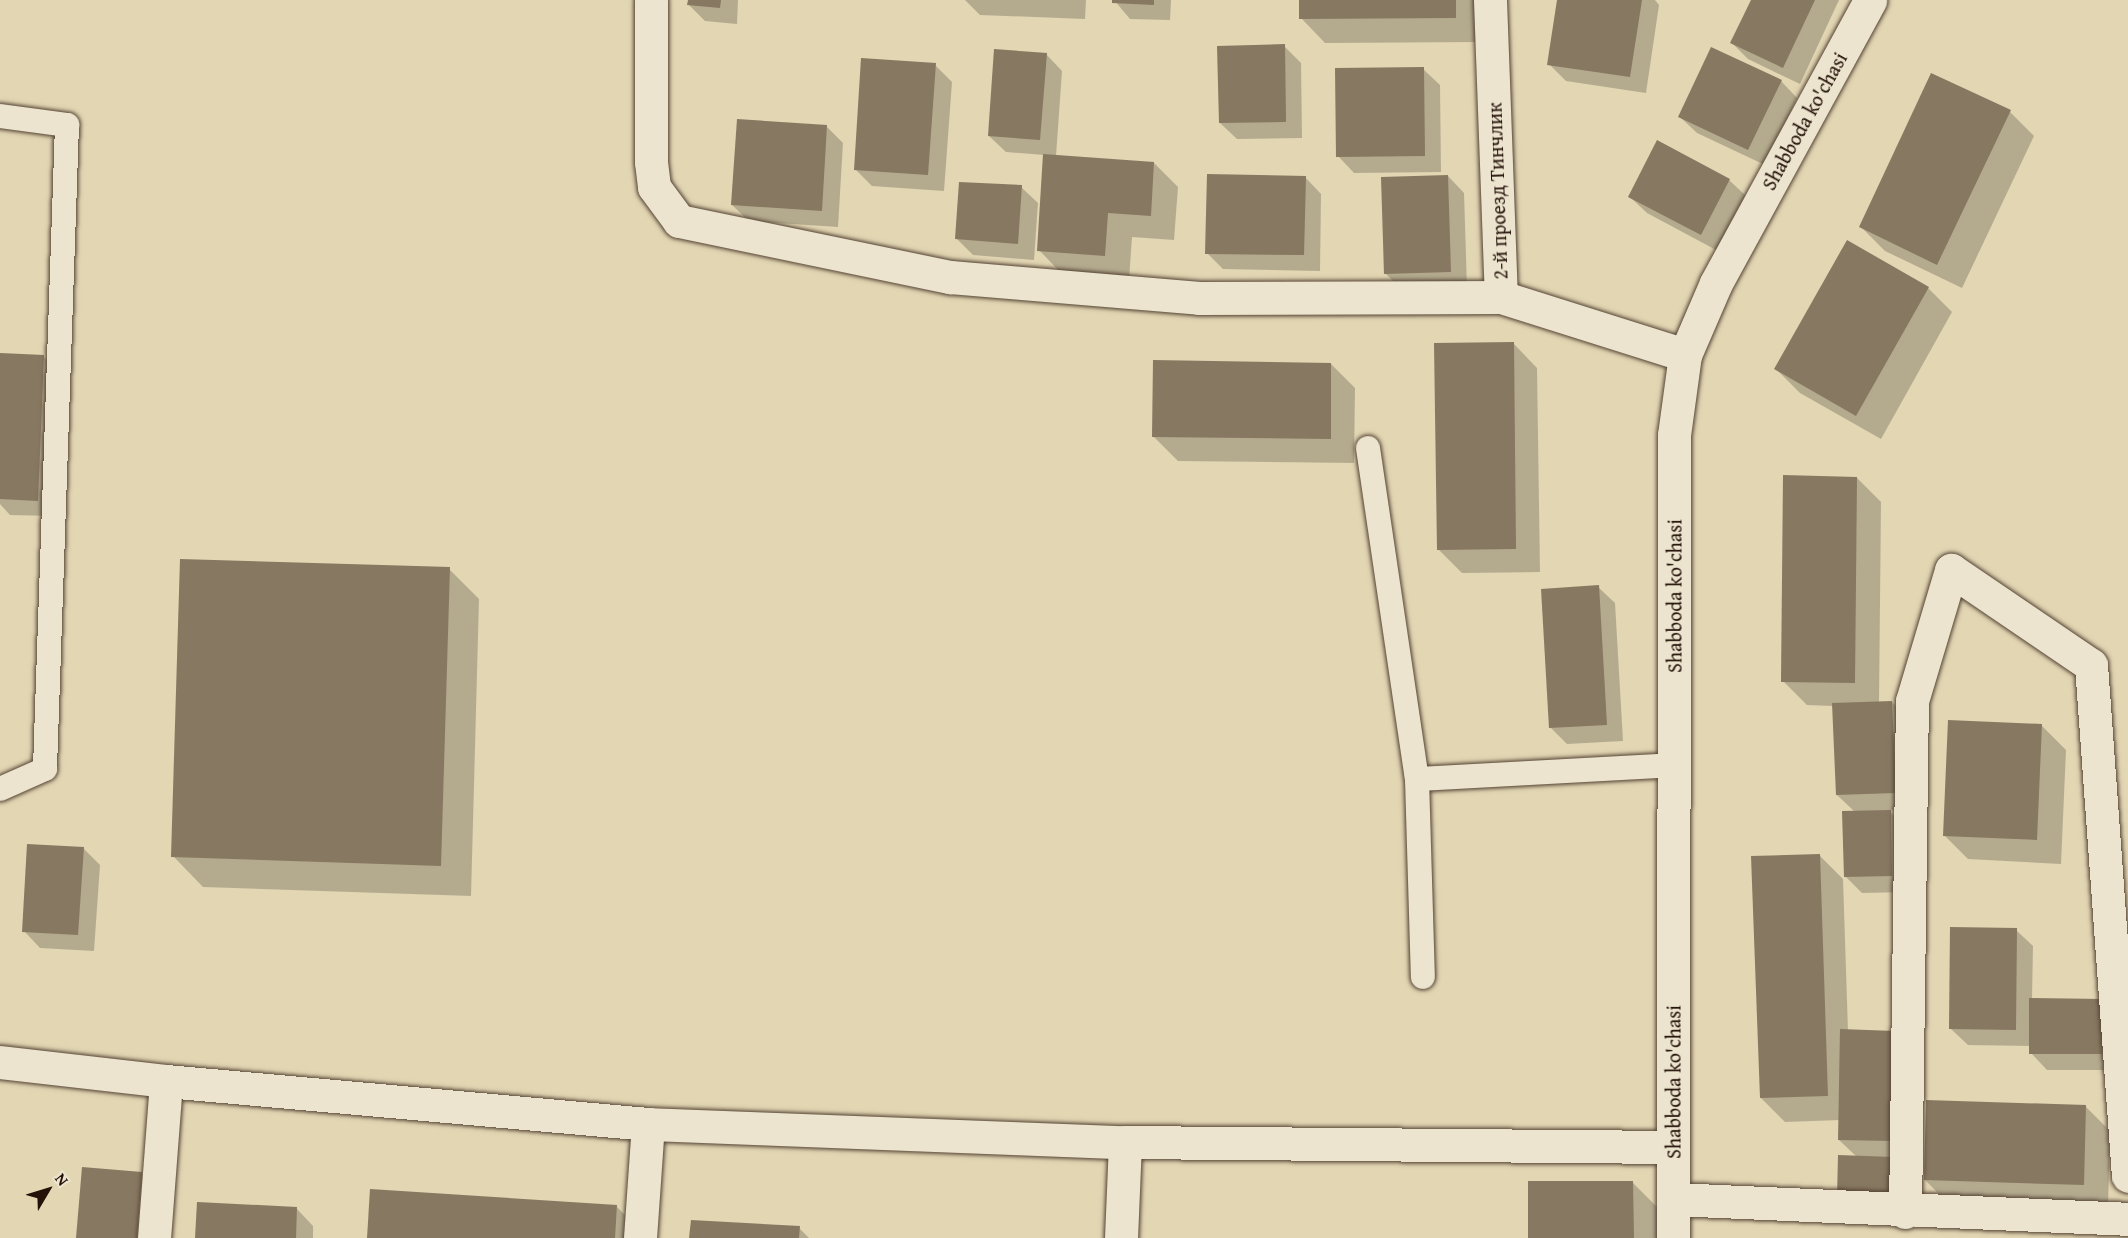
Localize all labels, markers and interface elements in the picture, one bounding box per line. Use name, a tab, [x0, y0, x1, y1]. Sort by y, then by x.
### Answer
street label: Shabboda ko'chasi	[1756, 48, 1852, 194]
street label: 2-й проезд Тинчлик	[1482, 102, 1512, 280]
street label: Shabboda ko'chasi	[1662, 519, 1686, 673]
street label: Shabboda ko'chasi	[1661, 1005, 1685, 1159]
north arrow	[18, 1160, 78, 1220]
text: N	[49, 1167, 75, 1191]

